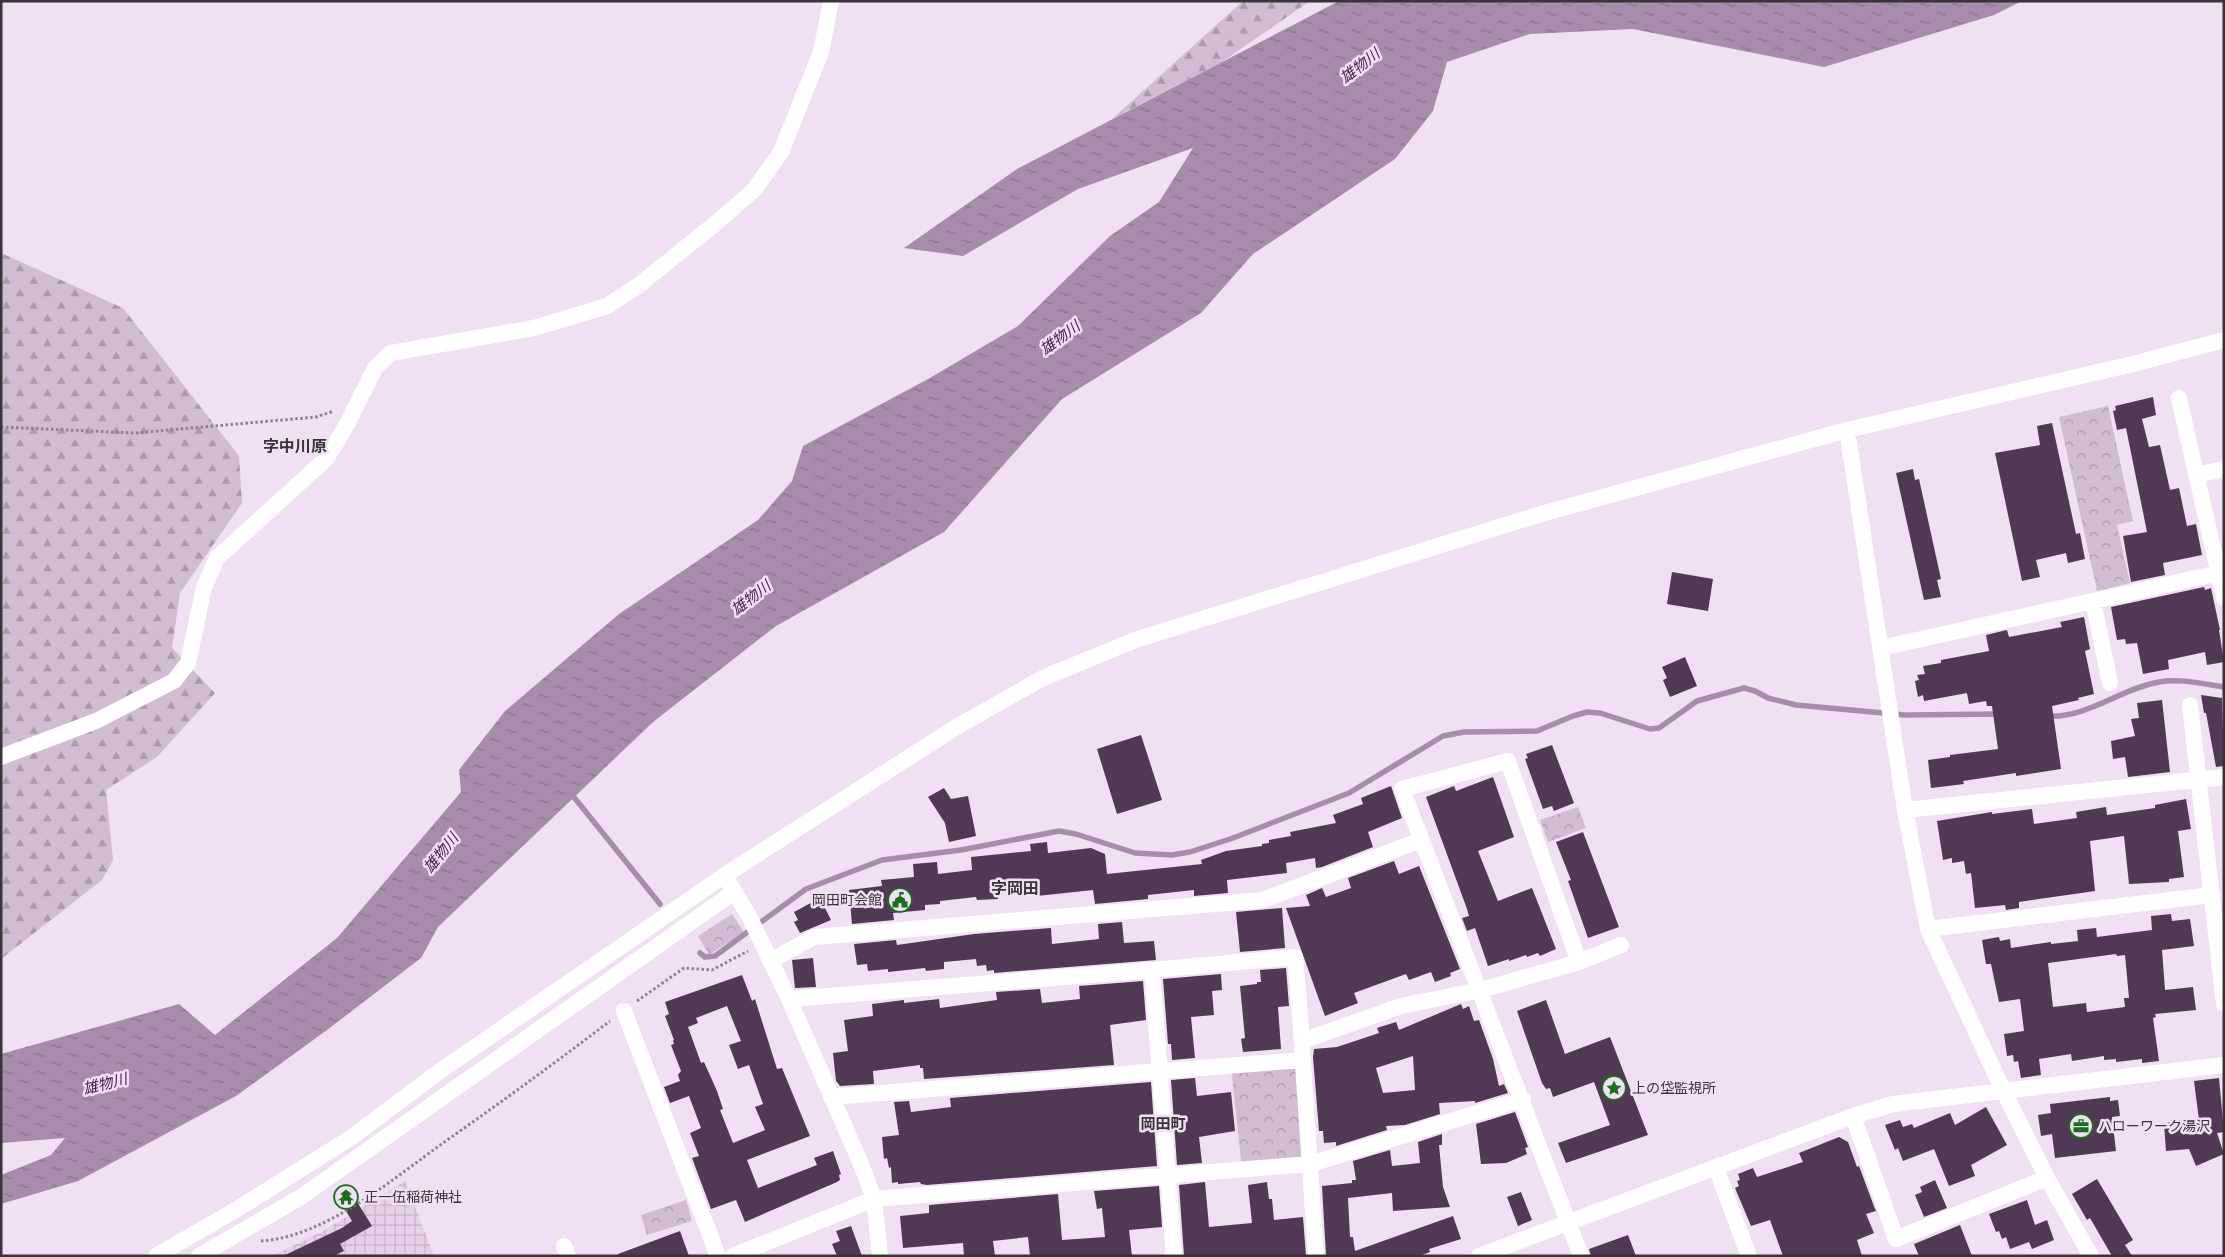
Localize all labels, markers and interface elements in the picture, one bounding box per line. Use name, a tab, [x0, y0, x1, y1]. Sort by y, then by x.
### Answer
water label: 雄物川	[1337, 44, 1385, 87]
water label: 雄物川	[1037, 316, 1085, 359]
district label: 字中川原	[263, 437, 327, 456]
water label: 雄物川	[728, 576, 776, 619]
water label: 雄物川	[420, 828, 463, 876]
district label: 字岡田	[991, 879, 1039, 898]
public building icon: 岡田町会館	[887, 887, 913, 913]
place label: 岡田町会館	[812, 892, 882, 908]
water label: 雄物川	[81, 1069, 131, 1098]
place icon: 上の垈監視所	[1601, 1075, 1627, 1101]
place label: 上の垈監視所	[1632, 1080, 1716, 1096]
office icon: ハローワーク湯沢	[2068, 1113, 2094, 1139]
district label: 岡田町	[1140, 1115, 1186, 1133]
place label: ハローワーク湯沢	[2098, 1118, 2210, 1134]
temple icon: 正一伍稲荷神社	[333, 1184, 359, 1210]
place label: 正一伍稲荷神社	[364, 1189, 462, 1205]

